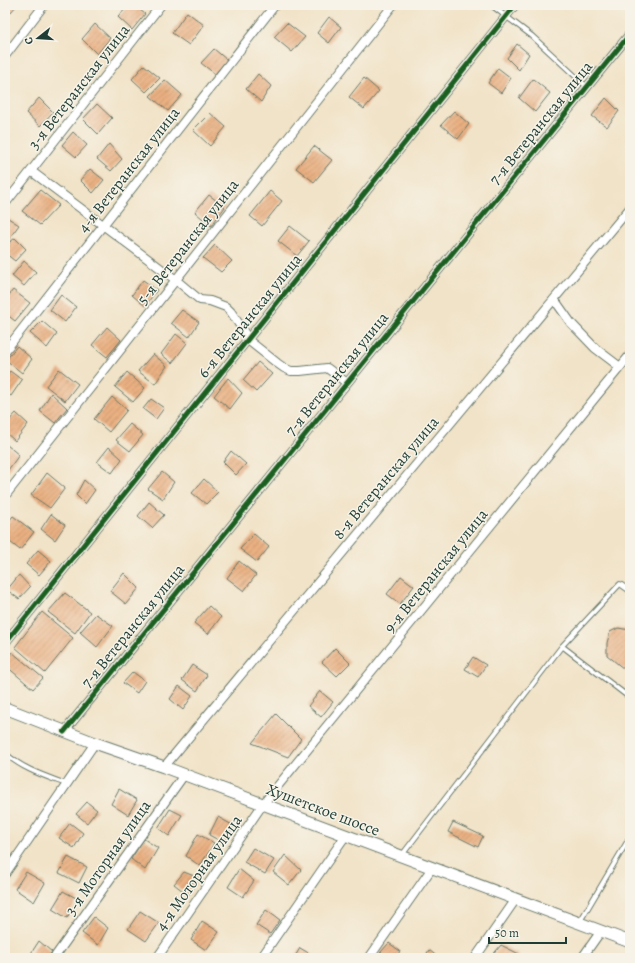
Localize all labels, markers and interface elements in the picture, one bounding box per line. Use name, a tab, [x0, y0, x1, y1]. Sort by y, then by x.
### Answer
north arrow	[18, 18, 58, 58]
street label: 3-я Ветеранская улица	[23, 19, 135, 154]
text: С	[21, 35, 37, 46]
street label: 7-я Ветеранская улица	[484, 56, 598, 190]
street label: 4-я Ветеранская улица	[73, 102, 185, 238]
street label: 5-я Ветеранская улица	[132, 174, 244, 309]
street label: 6-я Ветеранская улица	[193, 249, 307, 383]
street label: 7-я Ветеранская улица	[280, 307, 394, 441]
street label: 8-я Ветеранская улица	[328, 411, 445, 544]
street label: 9-я Ветеранская улица	[379, 504, 493, 638]
street label: 7-я Ветеранская улица	[76, 559, 190, 693]
street label: Хушетское шоссе	[263, 778, 383, 842]
street label: 3-я Моторная улица	[60, 795, 157, 920]
street label: 4-я Моторная улица	[151, 810, 248, 936]
scale bar	[489, 919, 566, 945]
text: 50 m	[495, 925, 519, 941]

